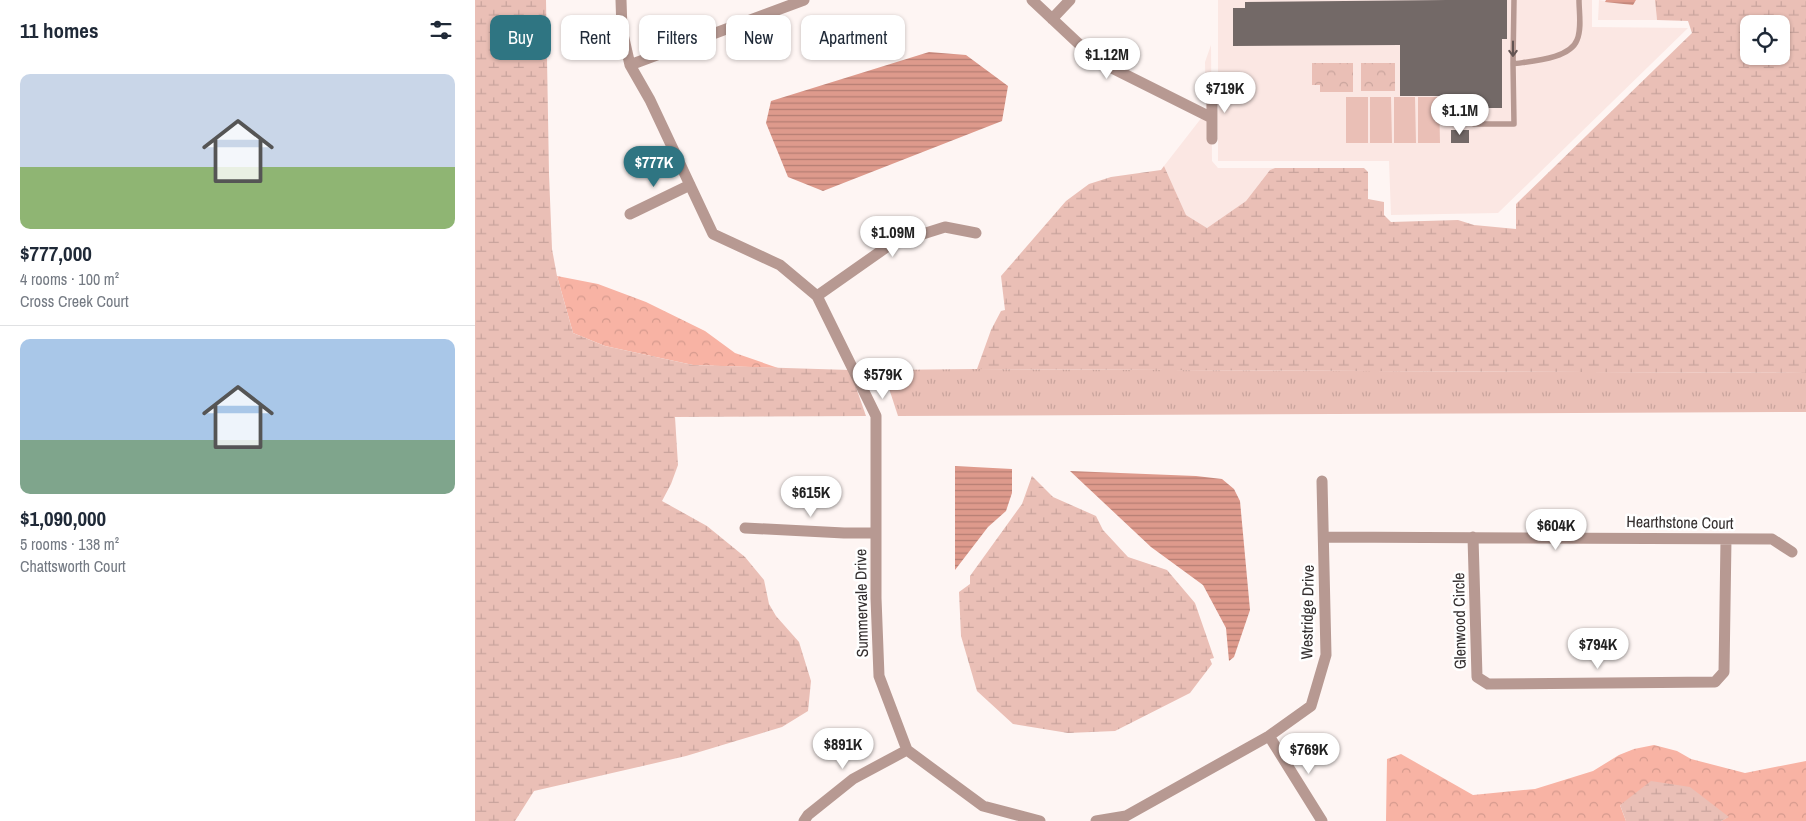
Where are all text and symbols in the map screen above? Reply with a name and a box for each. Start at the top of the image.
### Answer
chip: Buy [490,15,551,60]
chip: Rent [561,15,629,60]
chip: Filters [639,15,716,60]
chip: New [726,15,791,60]
chip: Apartment [801,15,905,60]
map controls [1740,15,1790,65]
button: locate [1740,15,1790,65]
text: 11 homes [20,16,99,45]
icon: filters [427,16,455,44]
pin: $1.12M [1066,38,1148,80]
one-way arrow [1509,40,1518,56]
text: $1.12M [1085,43,1129,65]
pin: $719K [1190,72,1260,114]
text: $719K [1206,77,1244,99]
pin: $1.1M [1425,94,1495,136]
text: $1.1M [1442,99,1478,121]
icon: home [193,106,283,196]
pin: $777K [619,146,689,188]
text: $777K [635,151,673,173]
pin: $1.09M [852,216,934,258]
text: $1.09M [871,221,915,243]
text: $777,000 [20,239,92,268]
text: 4 rooms · 100 m² [20,268,119,290]
text: Cross Creek Court [20,290,129,312]
pin: $579K [848,358,918,400]
text: $579K [864,363,902,385]
icon: home [193,372,283,462]
pin: $615K [776,476,846,518]
text: $615K [792,481,830,503]
text: $1,090,000 [20,504,106,533]
pin: $604K [1521,508,1591,551]
street label: Hearthstone Court [1626,510,1734,534]
text: $604K [1537,514,1575,536]
text: 5 rooms · 138 m² [20,533,119,555]
street label: Summervale Drive [849,549,873,657]
text: Chattsworth Court [20,555,126,577]
street label: Westridge Drive [1295,565,1319,659]
street label: Glenwood Circle [1447,572,1471,670]
pin: $794K [1563,628,1633,670]
text: $794K [1579,633,1617,655]
pin: $891K [808,728,878,770]
pin: $769K [1274,732,1344,775]
text: $891K [824,733,862,755]
text: $769K [1290,738,1328,760]

